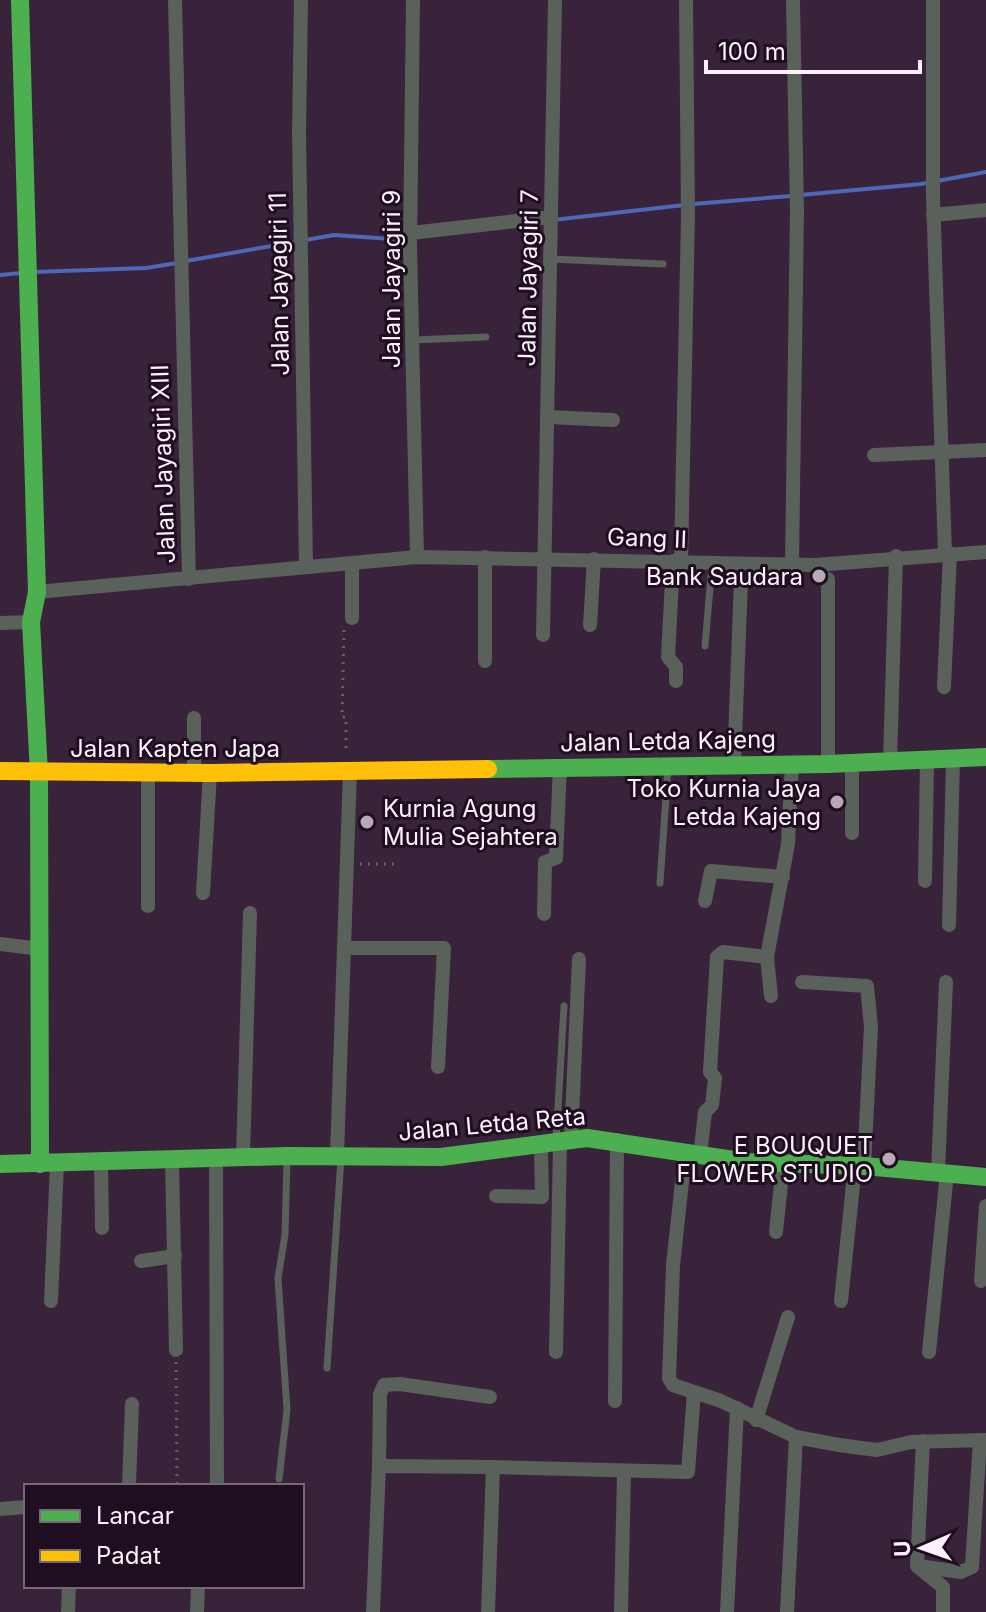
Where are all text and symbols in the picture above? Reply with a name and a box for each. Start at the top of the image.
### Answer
scale bar [706,24,920,74]
text: 100 m [718,37,786,66]
street label: Jalan Jayagiri 7 [512,189,544,367]
street label: Jalan Jayagiri 9 [377,190,406,368]
street label: Jalan Jayagiri 11 [263,192,295,376]
street label: Jalan Jayagiri XIII [145,364,181,564]
street label: Gang II [607,522,687,554]
place label: Bank Saudara [646,562,803,591]
marker: Bank Saudara [810,567,828,585]
street label: Jalan Letda Kajeng [560,725,776,757]
street label: Jalan Kapten Japa [70,734,280,763]
place label: Toko Kurnia Jaya Letda Kajeng [626,774,821,831]
marker: Toko Kurnia Jaya Letda Kajeng [828,793,846,811]
place label: Kurnia Agung Mulia Sejahtera [383,794,558,851]
marker: Kurnia Agung Mulia Sejahtera [358,813,376,831]
street label: Jalan Letda Reta [397,1101,587,1147]
place label: E BOUQUET FLOWER STUDIO [676,1131,873,1188]
marker: E BOUQUET FLOWER STUDIO [880,1150,898,1168]
legend [24,1484,304,1588]
text: Lancar [96,1501,174,1530]
north arrow [882,1508,962,1588]
text: U [889,1540,915,1557]
text: Padat [96,1541,161,1570]

